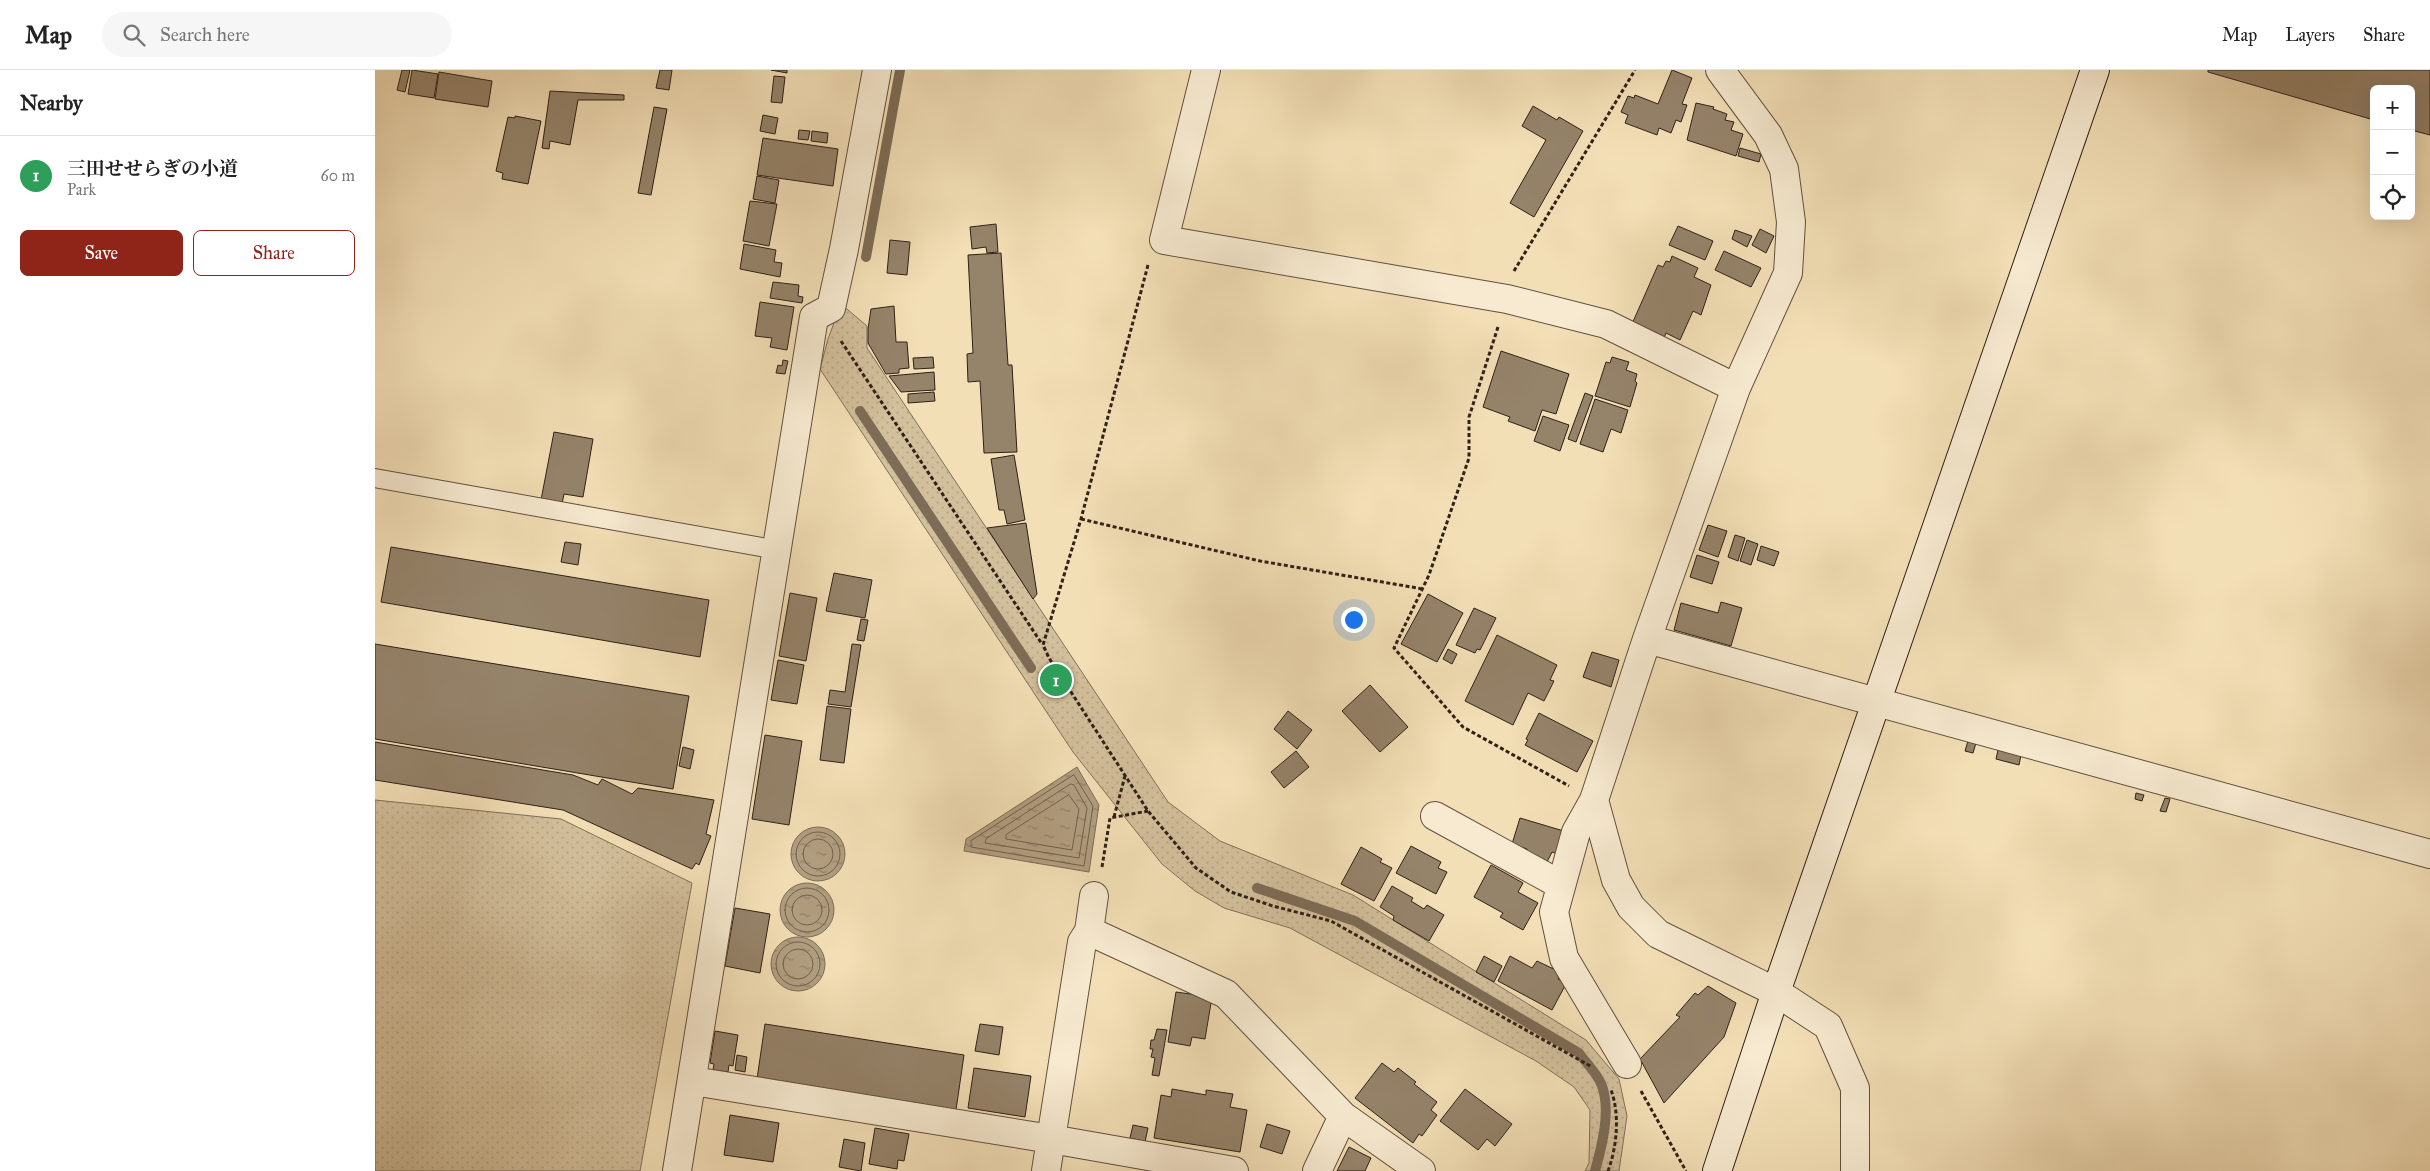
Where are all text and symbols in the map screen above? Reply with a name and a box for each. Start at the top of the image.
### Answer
search box [102,12,452,57]
text: Map [25,20,72,50]
icon: search [120,21,148,49]
text: Search here [160,23,250,46]
text: Map [2222,24,2257,46]
text: Layers [2285,24,2335,46]
text: Share [2363,24,2405,46]
map controls [2370,85,2415,220]
button: + [2370,85,2415,130]
text: Nearby [20,90,83,116]
button: − [2370,130,2415,175]
text: 三田せせらぎの小道 [67,157,238,180]
text: 1 [33,166,39,185]
text: 60 m [321,166,355,185]
button: locate [2370,175,2415,220]
text: Park [67,180,96,199]
button: Save [20,230,183,276]
button: Share [193,230,355,276]
your location [1341,607,1367,633]
pin: 1 [1040,661,1072,699]

